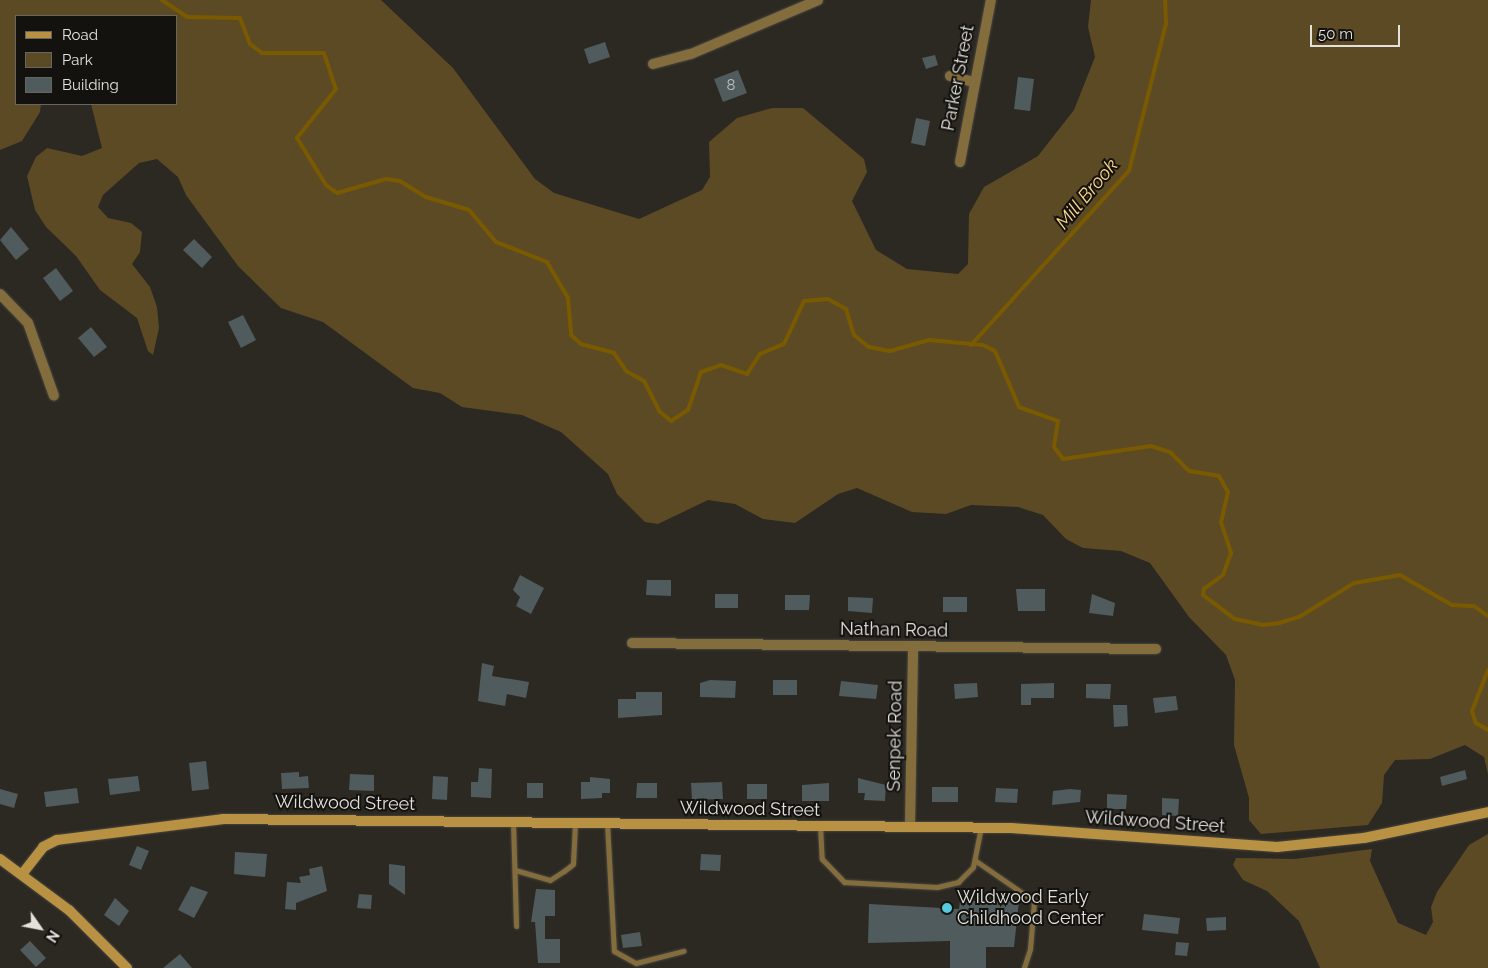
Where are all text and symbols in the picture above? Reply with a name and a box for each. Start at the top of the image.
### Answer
legend [15,15,178,105]
scale bar [1313,15,1403,47]
street label: Parker Street [937,23,979,133]
text: 50 m [1318,25,1353,43]
text: Road [62,26,98,44]
text: Park [62,51,93,69]
text: Building [62,76,119,94]
house number: 8 [727,77,735,95]
water label: Mill Brook [1051,154,1123,234]
street label: Nathan Road [840,618,948,642]
street label: Senpek Road [883,680,907,792]
street label: Wildwood Street [275,791,415,815]
street label: Wildwood Street [680,797,820,821]
street label: Wildwood Street [1084,806,1226,838]
place label: Wildwood Early Childhood Center [957,887,1104,930]
marker: Wildwood Early Childhood Center [941,902,953,914]
north arrow [15,903,65,953]
text: N [43,927,62,945]

